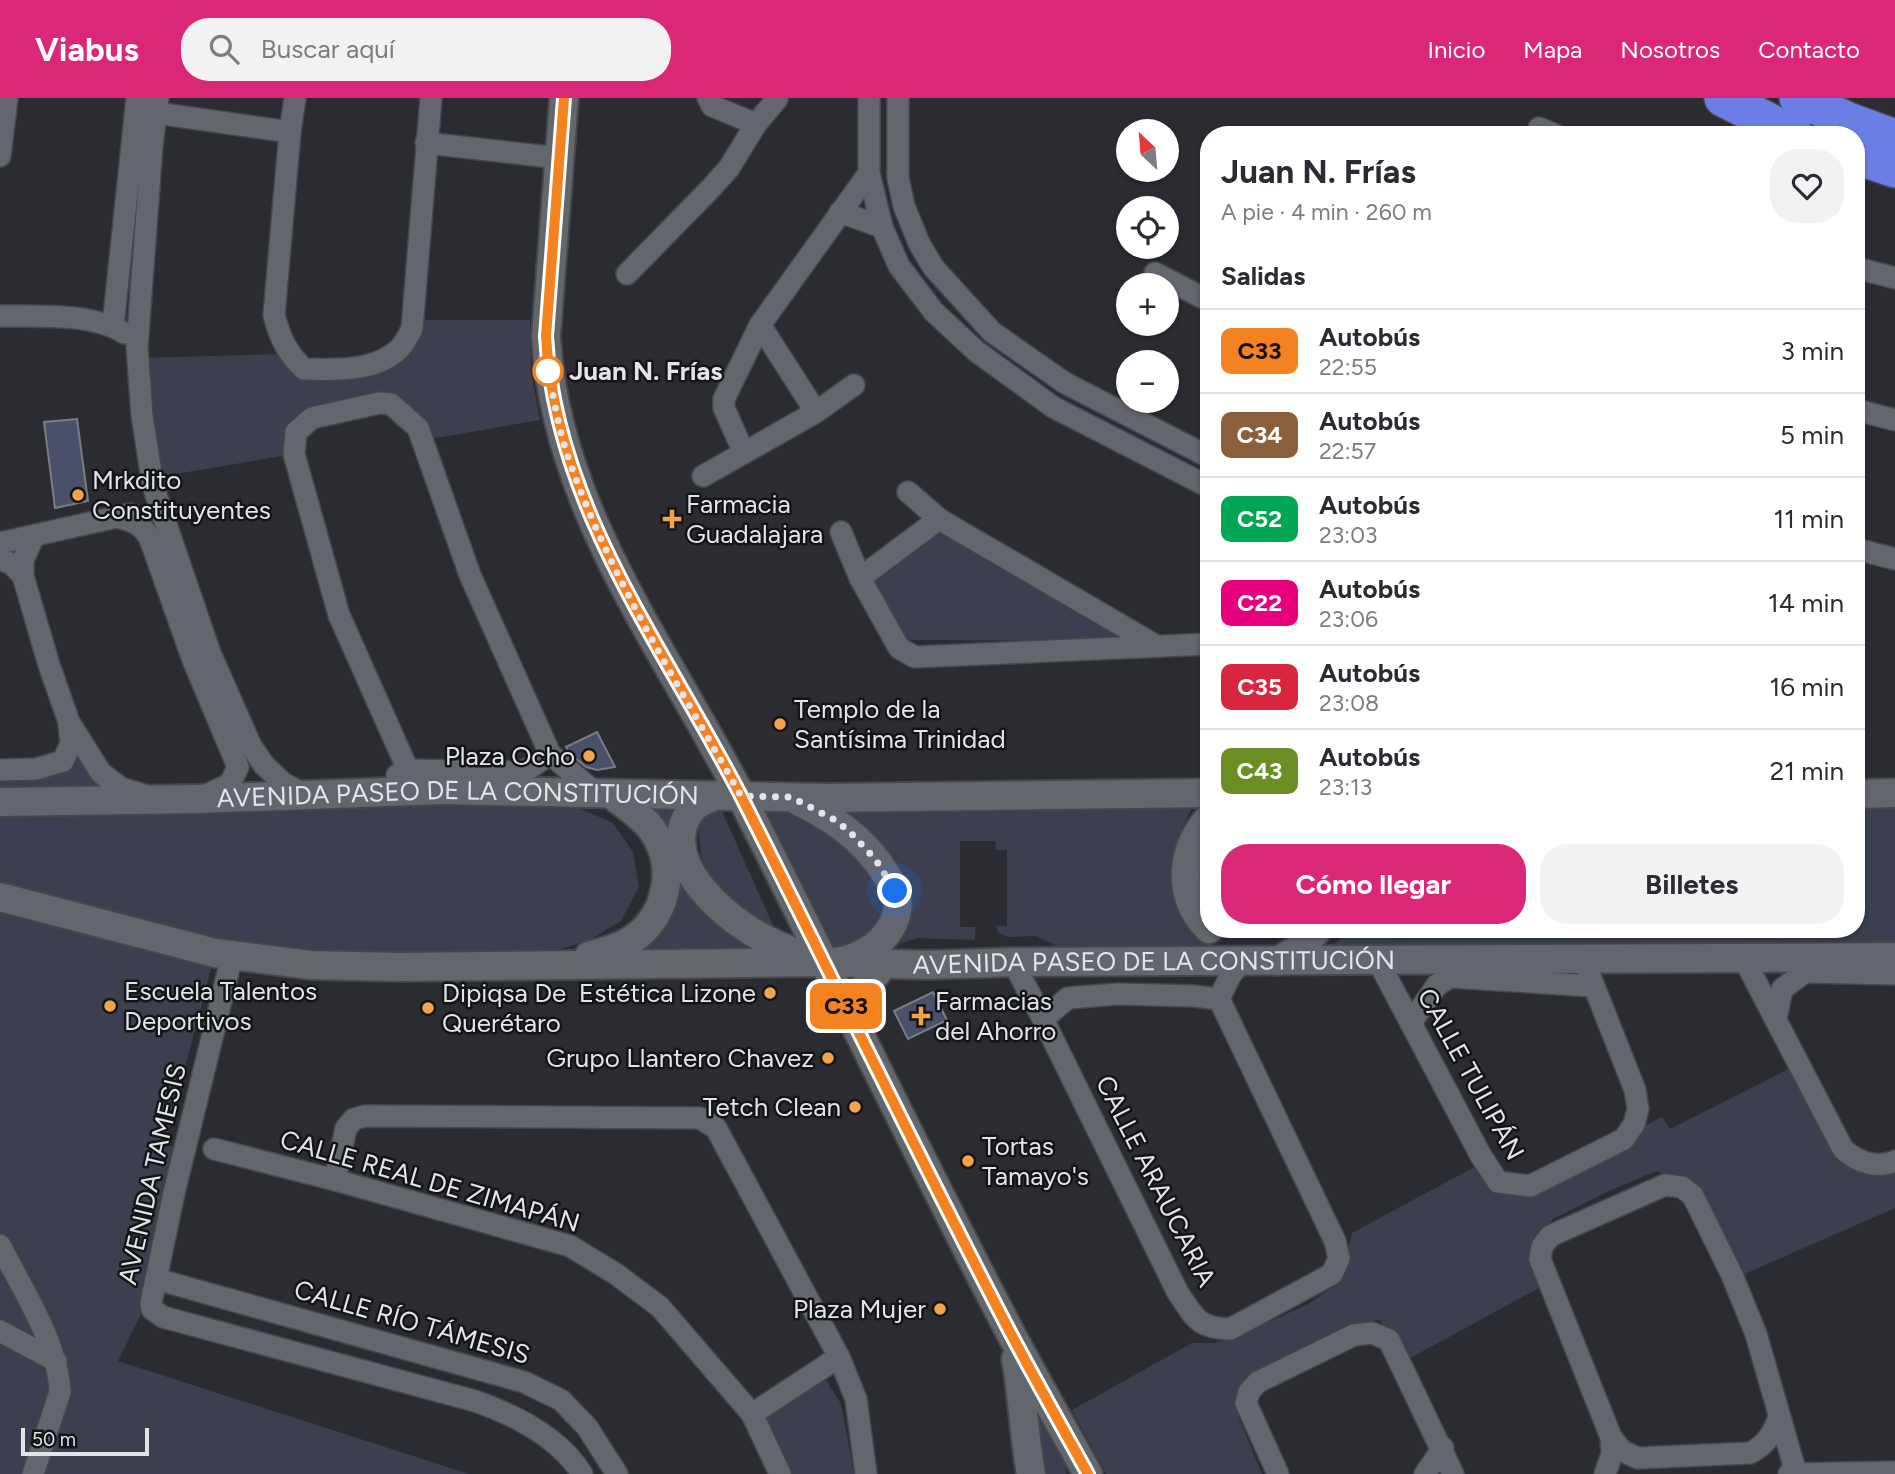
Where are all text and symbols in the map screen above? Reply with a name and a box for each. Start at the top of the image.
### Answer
search box [181,18,671,81]
text: Viabus [35,30,139,69]
icon: search [205,30,243,68]
text: Buscar aquí [261,33,395,65]
text: Inicio [1427,35,1485,64]
text: Mapa [1523,35,1582,64]
text: Nosotros [1620,35,1720,64]
text: Contacto [1758,35,1860,64]
north arrow [1116,119,1180,182]
map controls [1116,119,1179,413]
button: heart [1770,149,1844,223]
text: Juan N. Frías [1221,152,1416,191]
button: locate [1116,196,1179,259]
text: A pie · 4 min · 260 m [1221,198,1432,226]
text: Salidas [1221,260,1305,292]
button: + [1116,273,1179,336]
text: Autobús [1319,321,1420,353]
text: 3 min [1781,335,1844,367]
text: C33 [1237,336,1282,365]
button: − [1116,350,1179,413]
text: 22:55 [1319,353,1377,381]
place label: Juan N. Frías [569,355,722,387]
marker: Juan N. Frías [533,356,563,386]
text: Autobús [1319,405,1420,437]
text: 5 min [1780,419,1844,451]
text: C34 [1237,420,1282,449]
text: 22:57 [1319,437,1376,465]
place label: Mrkdito Constituyentes [92,464,271,526]
marker: Mrkdito Constituyentes [70,487,86,503]
place label: Farmacia Guadalajara [686,488,823,550]
text: Autobús [1319,489,1420,521]
text: 11 min [1773,503,1844,535]
text: C52 [1237,504,1282,533]
marker: Farmacia Guadalajara [664,511,680,527]
text: 23:03 [1319,521,1377,549]
text: Autobús [1319,573,1420,605]
text: 14 min [1768,587,1844,619]
text: C22 [1237,588,1282,617]
text: 23:06 [1319,605,1378,633]
text: Autobús [1319,657,1420,689]
text: 16 min [1769,671,1844,703]
text: C35 [1237,672,1282,701]
text: 23:08 [1319,689,1379,717]
place label: Templo de la Santísima Trinidad [794,693,1006,755]
marker: Templo de la Santísima Trinidad [772,716,788,732]
place label: Plaza Ocho [445,740,575,772]
text: Autobús [1319,741,1420,773]
marker: Plaza Ocho [581,748,597,764]
text: 21 min [1770,755,1844,787]
text: C43 [1237,756,1282,785]
text: 23:13 [1319,773,1372,801]
street label: AVENIDA PASEO DE LA CONSTITUCIÓN [216,774,699,814]
button: Cómo llegar [1221,844,1526,924]
button: Billetes [1540,844,1844,924]
your location [877,873,912,908]
street label: AVENIDA PASEO DE LA CONSTITUCIÓN [912,944,1395,981]
place label: Escuela Talentos Deportivos [124,975,317,1037]
place label: Dipiqsa De Querétaro [442,977,566,1039]
place label: Estética Lizone [579,977,756,1009]
line badge: C33 [806,983,886,1029]
street label: CALLE TULIPÁN [1411,983,1531,1165]
marker: Estética Lizone [762,985,778,1001]
place label: Farmacias del Ahorro [935,985,1056,1047]
text: C33 [824,991,868,1020]
marker: Escuela Talentos Deportivos [102,998,118,1014]
marker: Dipiqsa De Querétaro [420,1000,436,1016]
marker: Farmacias del Ahorro [913,1008,929,1024]
place label: Grupo Llantero Chavez [546,1042,814,1074]
marker: Grupo Llantero Chavez [820,1050,836,1066]
street label: AVENIDA TAMESIS [111,1061,193,1287]
street label: CALLE ARAUCARIA [1089,1070,1223,1292]
place label: Tetch Clean [703,1091,841,1123]
marker: Tetch Clean [847,1099,863,1115]
street label: CALLE REAL DE ZIMAPÁN [276,1123,584,1239]
place label: Tortas Tamayo's [982,1130,1089,1192]
marker: Tortas Tamayo's [960,1153,976,1169]
street label: CALLE RÍO TÁMESIS [291,1273,533,1371]
place label: Plaza Mujer [793,1293,926,1325]
marker: Plaza Mujer [932,1301,948,1317]
scale bar [21,1425,149,1457]
text: 50 m [32,1428,76,1451]

